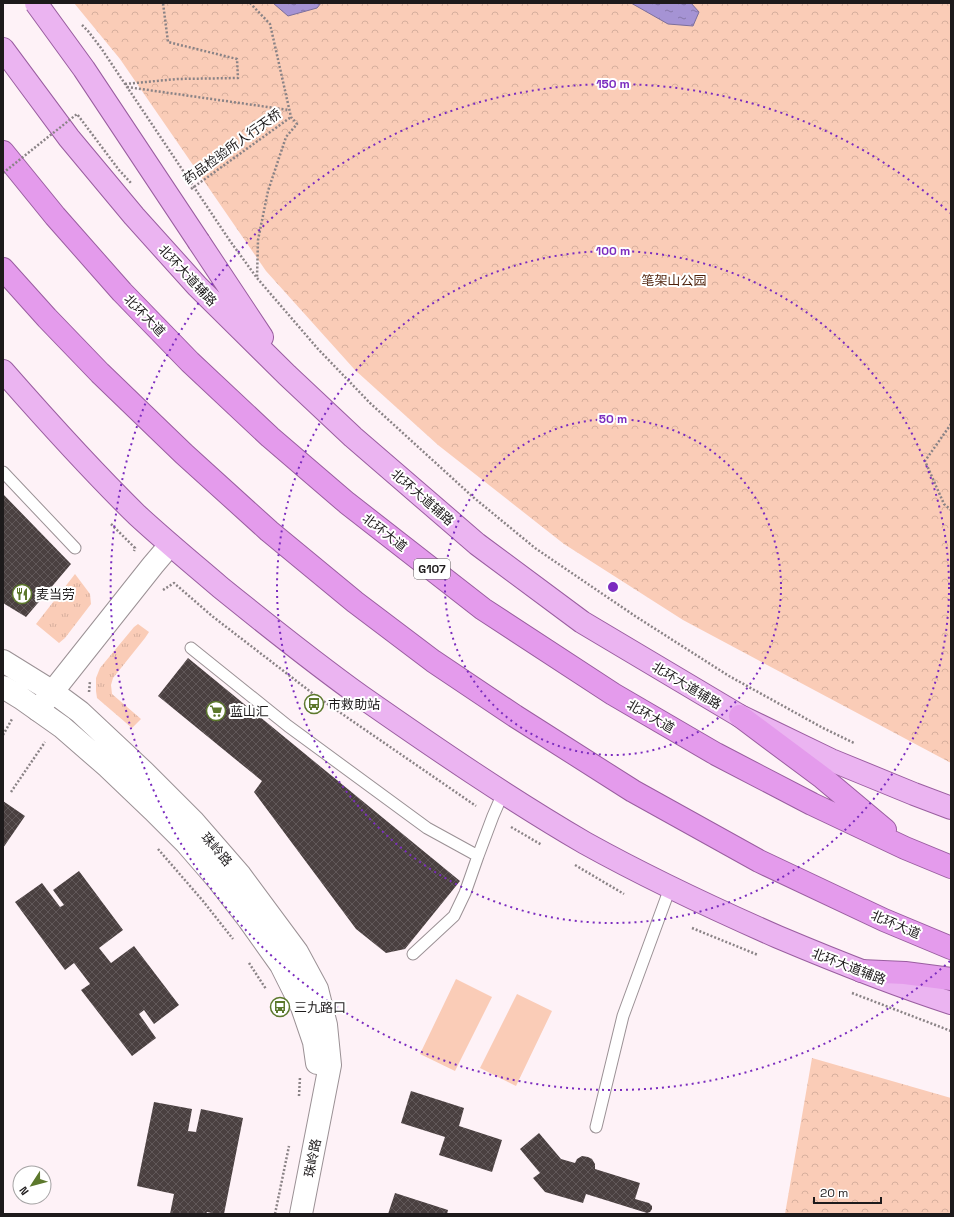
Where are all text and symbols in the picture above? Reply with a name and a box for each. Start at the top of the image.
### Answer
text: 150 m [596,76,630,92]
street label: 药品检验所人行天桥 [180,105,285,188]
street label: 北环大道辅路 [155,241,220,310]
text: 100 m [596,243,630,259]
park label: 笔架山公园 [641,272,707,289]
street label: 北环大道 [120,291,169,340]
text: 50 m [599,411,627,427]
street label: 北环大道辅路 [388,465,458,529]
street label: 北环大道 [359,510,410,555]
road number: G107 [414,559,450,579]
centre of rings [606,580,620,594]
restaurant icon: 麦当劳 [11,583,33,605]
place label: 麦当劳 [36,586,75,603]
street label: 北环大道辅路 [649,658,725,713]
bus stop icon: 市救助站 [303,693,325,715]
place label: 市救助站 [328,696,380,713]
street label: 北环大道 [624,696,678,737]
supermarket icon: 蓝山汇 [205,700,227,722]
place label: 蓝山汇 [230,703,269,720]
street label: 珠岭路 [197,829,236,870]
street label: 北环大道 [869,906,923,942]
street label: 北环大道辅路 [809,945,888,988]
bus stop icon: 三九路口 [269,996,291,1018]
place label: 三九路口 [294,999,346,1016]
street label: 珠岭路 [300,1137,325,1179]
north arrow [12,1165,52,1205]
scale bar [814,1179,881,1205]
text: N [16,1184,32,1198]
text: 20 m [820,1185,848,1201]

